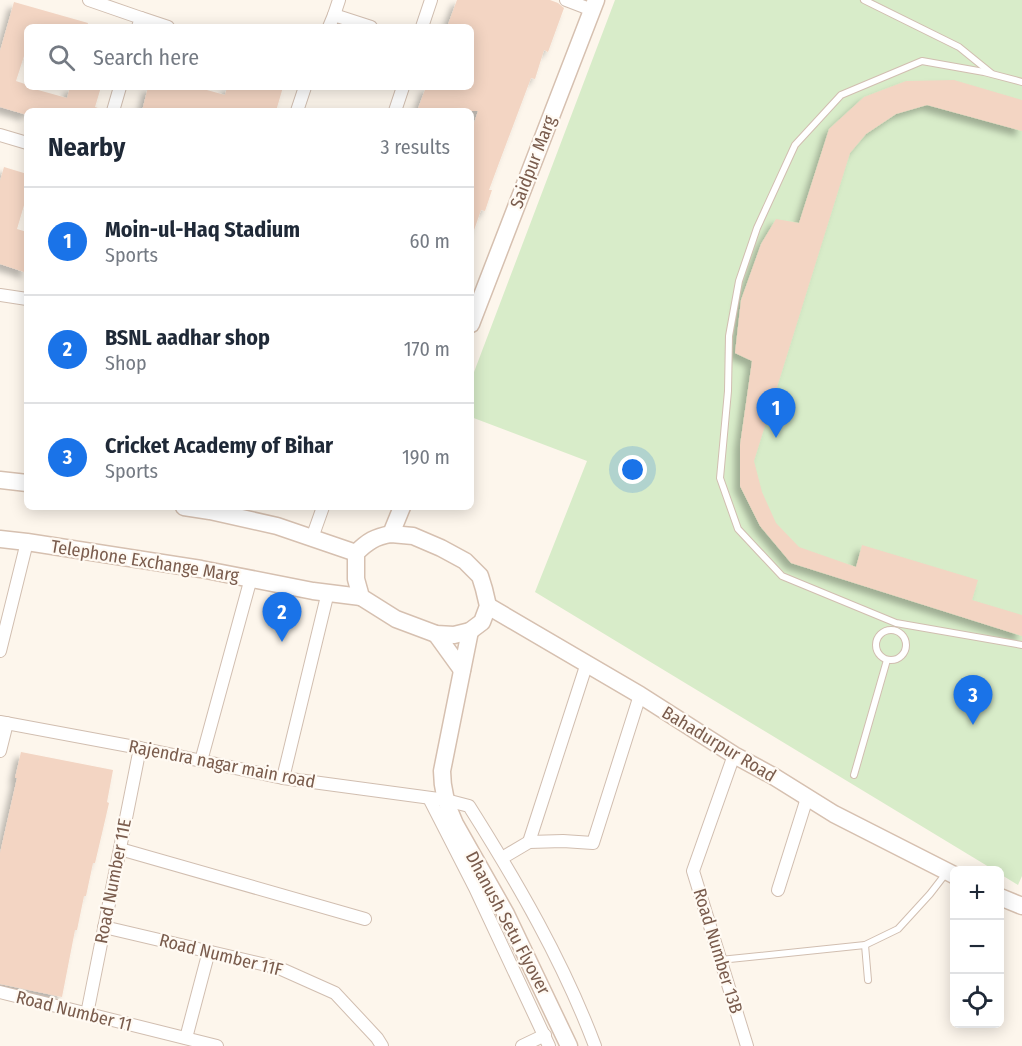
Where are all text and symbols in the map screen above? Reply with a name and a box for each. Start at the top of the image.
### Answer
search box [24,24,474,90]
icon: search [45,41,78,74]
text: Search here [93,44,199,71]
street label: Saidpur Marg [505,112,561,211]
text: Nearby [48,132,125,163]
text: 3 results [381,135,450,159]
text: Moin-ul-Haq Stadium [105,216,300,243]
text: 1 [63,229,72,253]
text: 60 m [410,229,450,253]
text: Sports [105,243,158,267]
text: BSNL aadhar shop [105,324,270,351]
text: 2 [63,337,72,361]
text: 170 m [404,337,450,361]
text: Shop [105,351,147,375]
pin: 1 [756,388,796,438]
text: Cricket Academy of Bihar [105,432,333,459]
text: 3 [63,445,72,469]
text: 190 m [402,445,450,469]
your location [618,455,647,484]
text: Sports [105,459,158,483]
street label: Telephone Exchange Marg [49,535,241,587]
pin: 2 [262,592,302,642]
pin: 3 [954,676,992,725]
street label: Bahadurpur Road [658,701,780,787]
street label: Rajendra nagar main road [127,735,317,793]
street label: Road Number 11E [90,817,136,945]
street label: Dhanush Setu Flyover [461,848,555,999]
map controls [950,866,1004,1028]
button: + [950,866,1004,920]
street label: Road Number 13B [689,886,748,1016]
button: − [950,920,1004,974]
street label: Road Number 11F [157,929,285,981]
button: locate [950,974,1004,1028]
street label: Road Number 11 [14,986,134,1036]

